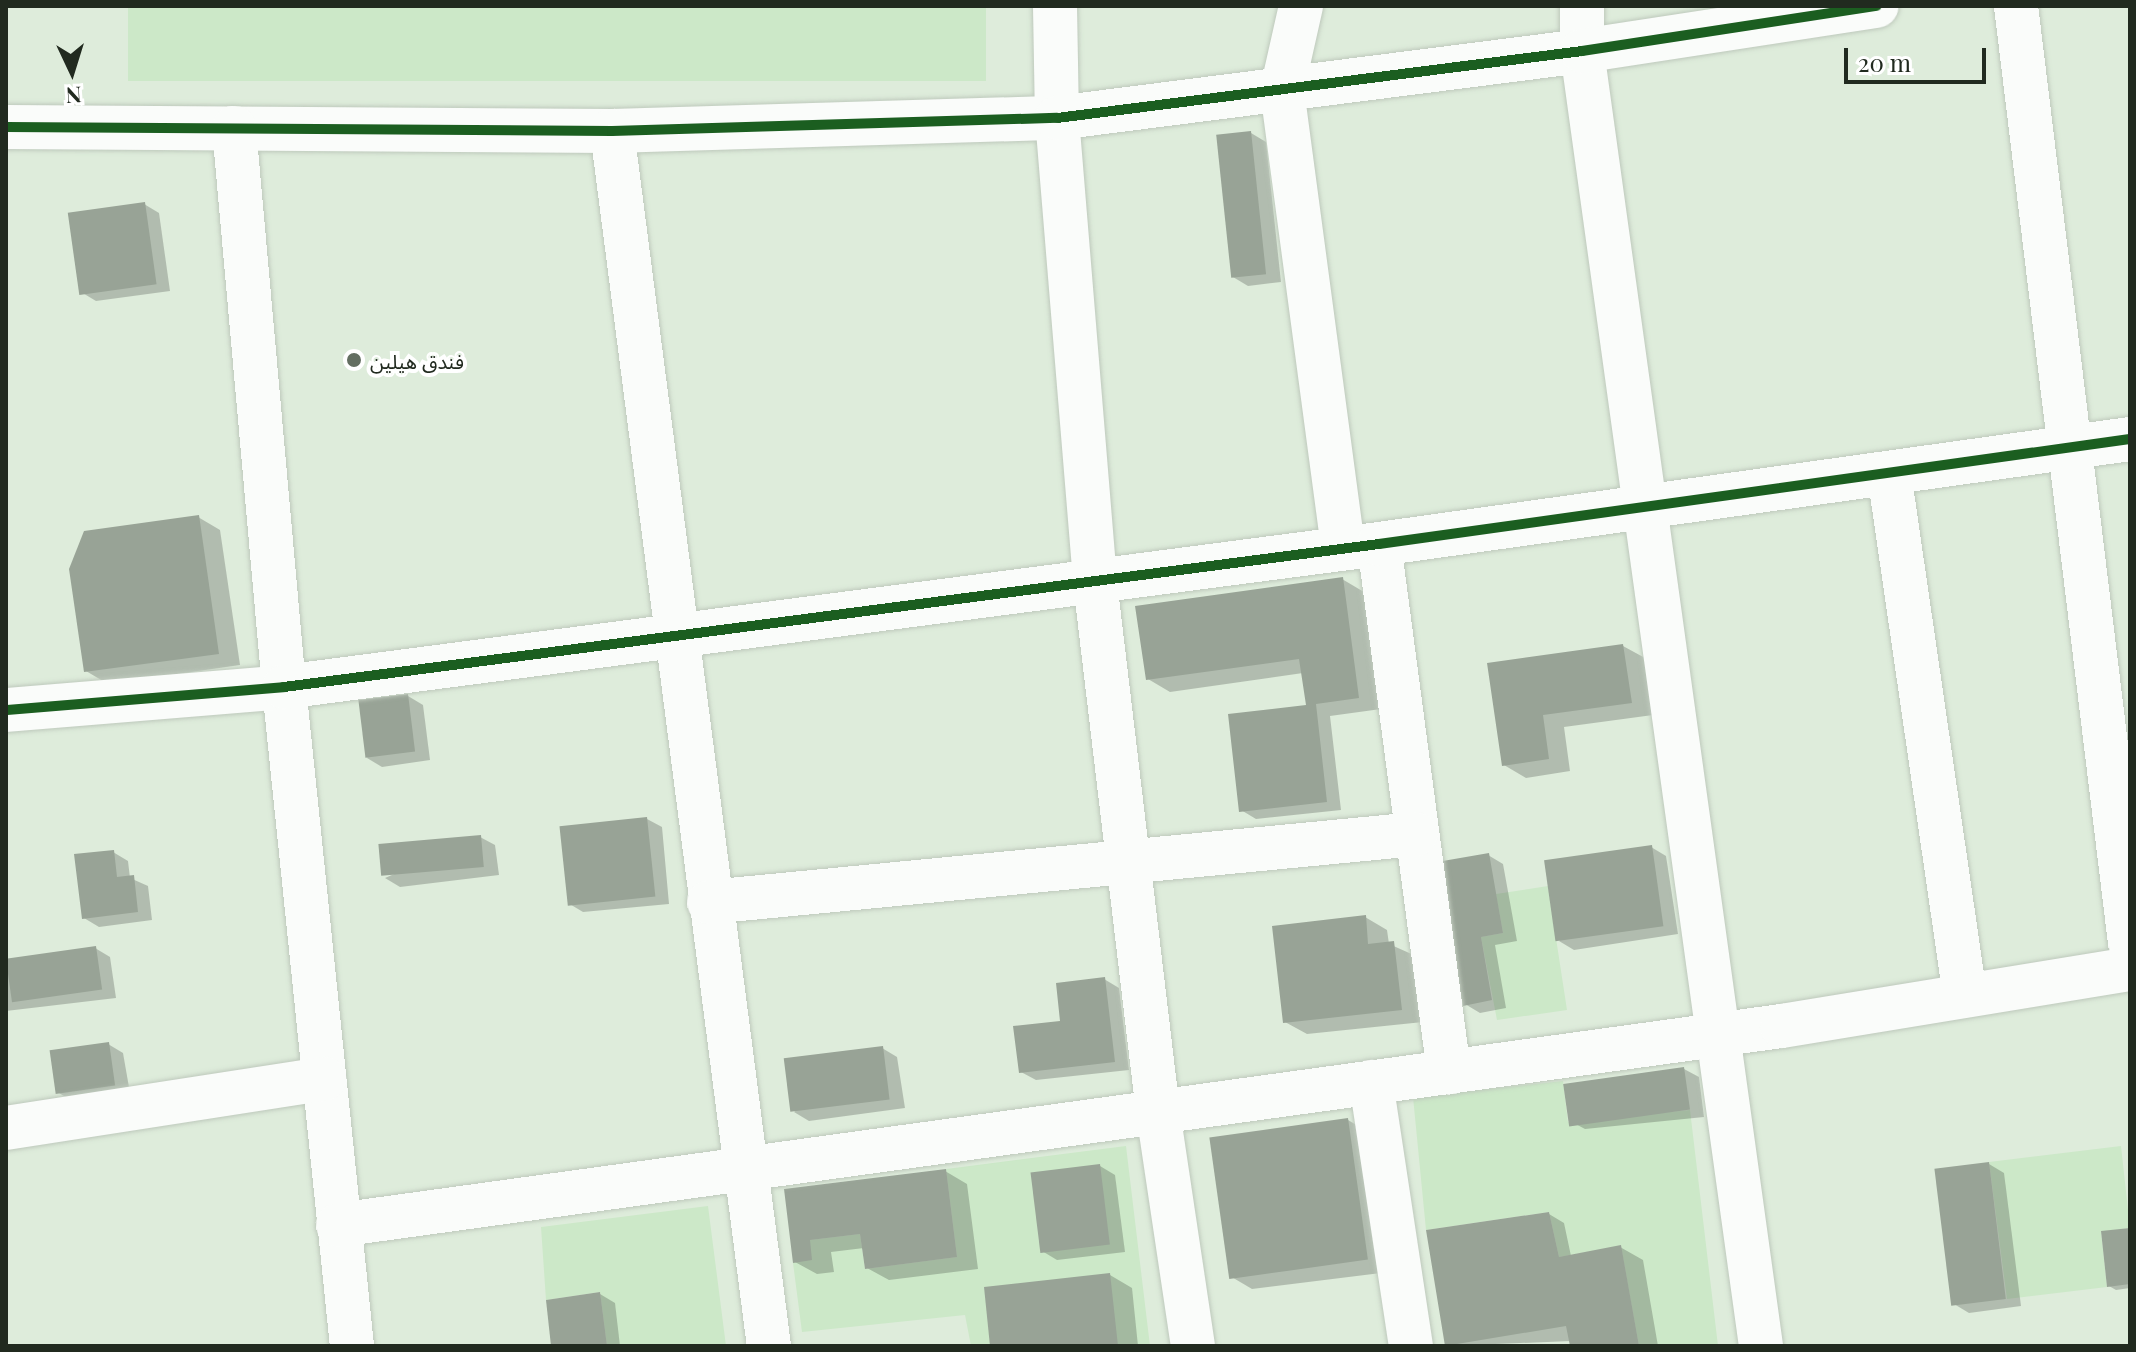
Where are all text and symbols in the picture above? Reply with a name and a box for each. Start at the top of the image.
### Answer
north arrow [32,32,112,112]
scale bar [1848,32,1990,82]
text: 20 m [1858,46,1911,78]
text: N [65,80,83,111]
place label: فندق هيلين [370,348,464,372]
marker: فندق هيلين [345,351,363,369]

